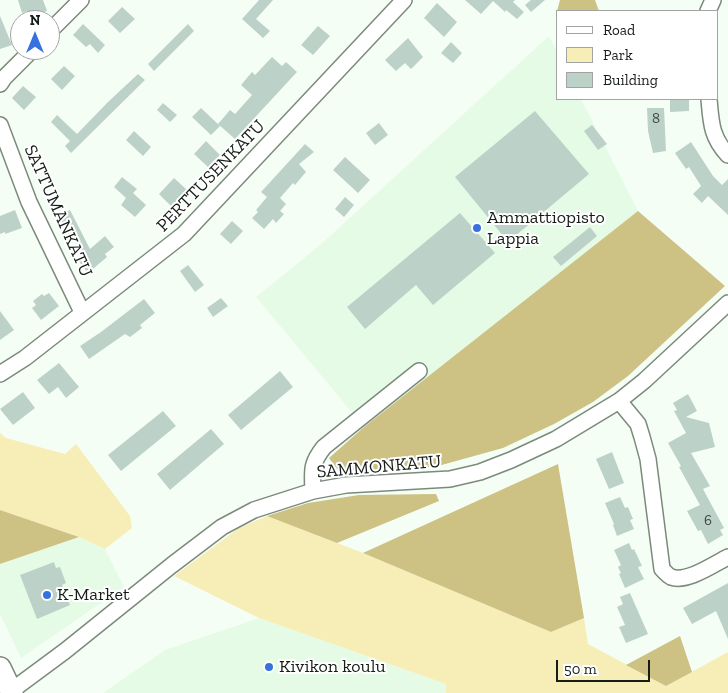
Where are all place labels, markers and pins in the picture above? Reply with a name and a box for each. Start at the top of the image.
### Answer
place label: Ammattiopisto Lappia [487,207,605,250]
marker: Ammattiopisto Lappia [471,222,483,234]
place label: K-Market [57,584,130,606]
marker: K-Market [41,589,53,601]
place label: Kivikon koulu [279,656,386,678]
marker: Kivikon koulu [263,661,275,673]

